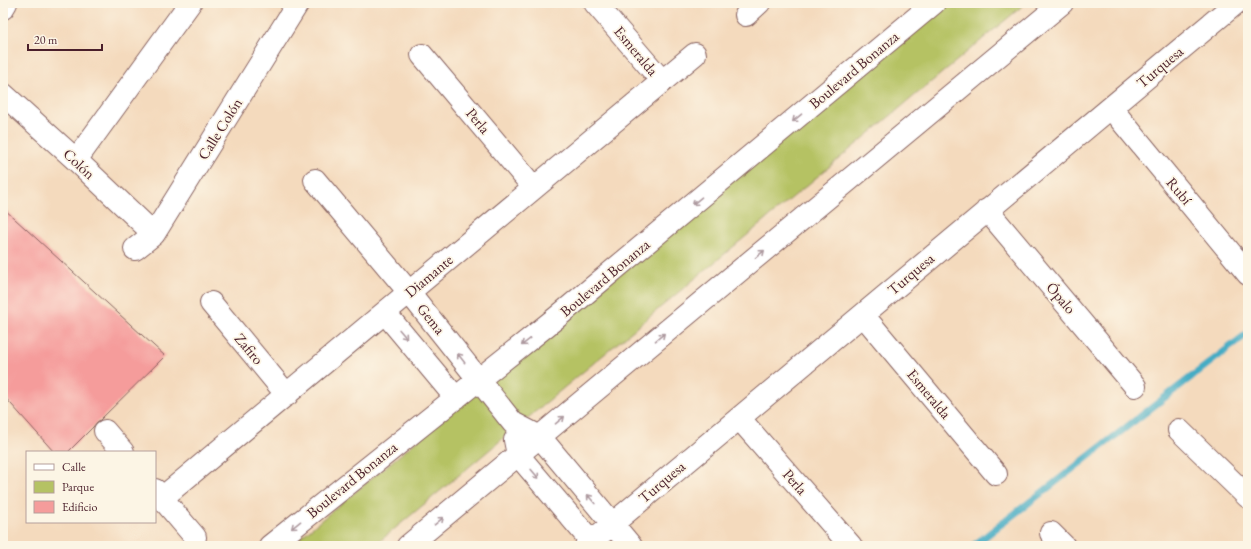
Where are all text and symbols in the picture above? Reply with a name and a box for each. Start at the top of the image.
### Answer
street label: Esmeralda [610,22,663,79]
scale bar [28,26,102,52]
street label: Boulevard Bonanza [805,27,902,113]
text: 20 m [34,32,58,48]
street label: Turquesa [1132,42,1187,92]
street label: Calle Colón [193,94,246,163]
street label: Perla [462,104,495,138]
one-way arrow [792,113,802,122]
street label: Colón [59,144,99,183]
street label: Rubí [1162,173,1197,209]
one-way arrow [692,196,702,205]
street label: Boulevard Bonanza [556,235,653,321]
street label: Turquesa [883,249,938,299]
street label: Diamante [401,250,457,301]
one-way arrow [755,250,765,259]
street label: Ópalo [1043,278,1080,318]
street label: Gema [413,299,450,338]
street label: Zafiro [231,329,268,368]
one-way arrow [398,329,407,340]
one-way arrow [655,333,666,342]
one-way arrow [520,338,531,347]
one-way arrow [457,352,465,363]
street label: Esmeralda [903,365,956,422]
one-way arrow [555,416,566,425]
street label: Boulevard Bonanza [302,437,401,522]
legend [26,451,156,523]
street label: Turquesa [634,457,689,507]
text: Calle [62,459,86,475]
street label: Perla [779,465,812,498]
one-way arrow [530,469,539,480]
text: Parque [62,479,94,495]
one-way arrow [586,493,595,504]
text: Edificio [62,499,98,515]
one-way arrow [433,517,444,526]
one-way arrow [291,521,302,529]

